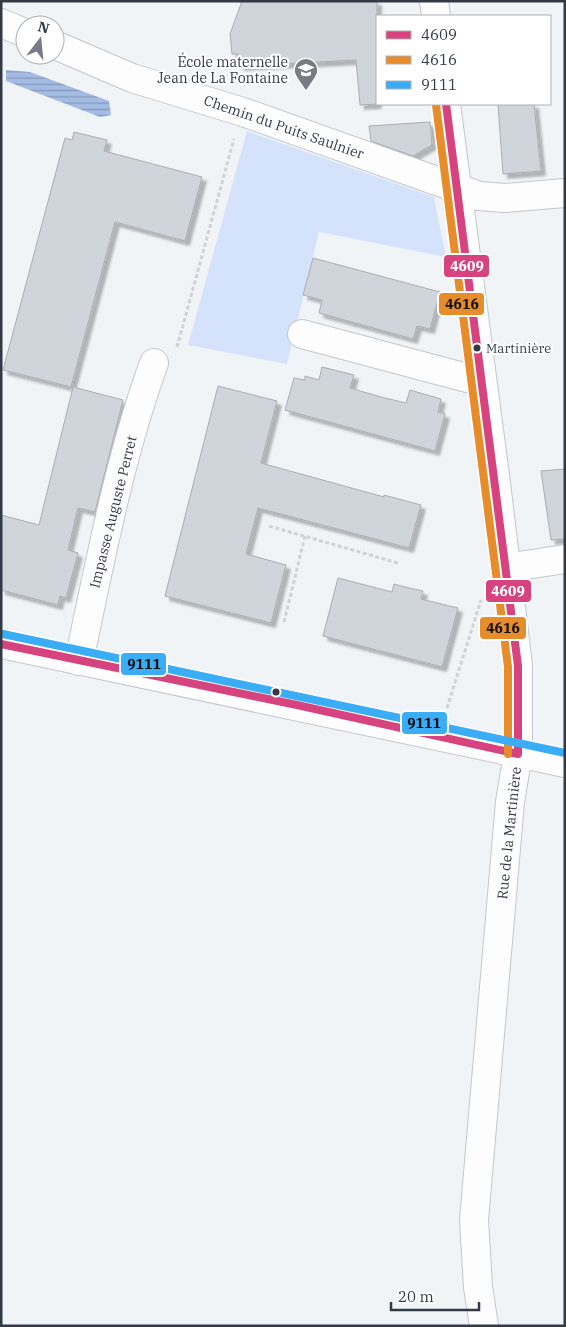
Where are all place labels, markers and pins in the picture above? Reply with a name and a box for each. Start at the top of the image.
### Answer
place label: École maternelle Jean de La Fontaine [157,52,288,87]
school or university icon: École maternelle Jean de La Fontaine [293,57,319,91]
place label: Martinière [486,340,551,357]
marker: Martinière [472,343,482,353]
unlabelled marker [271,687,281,697]

